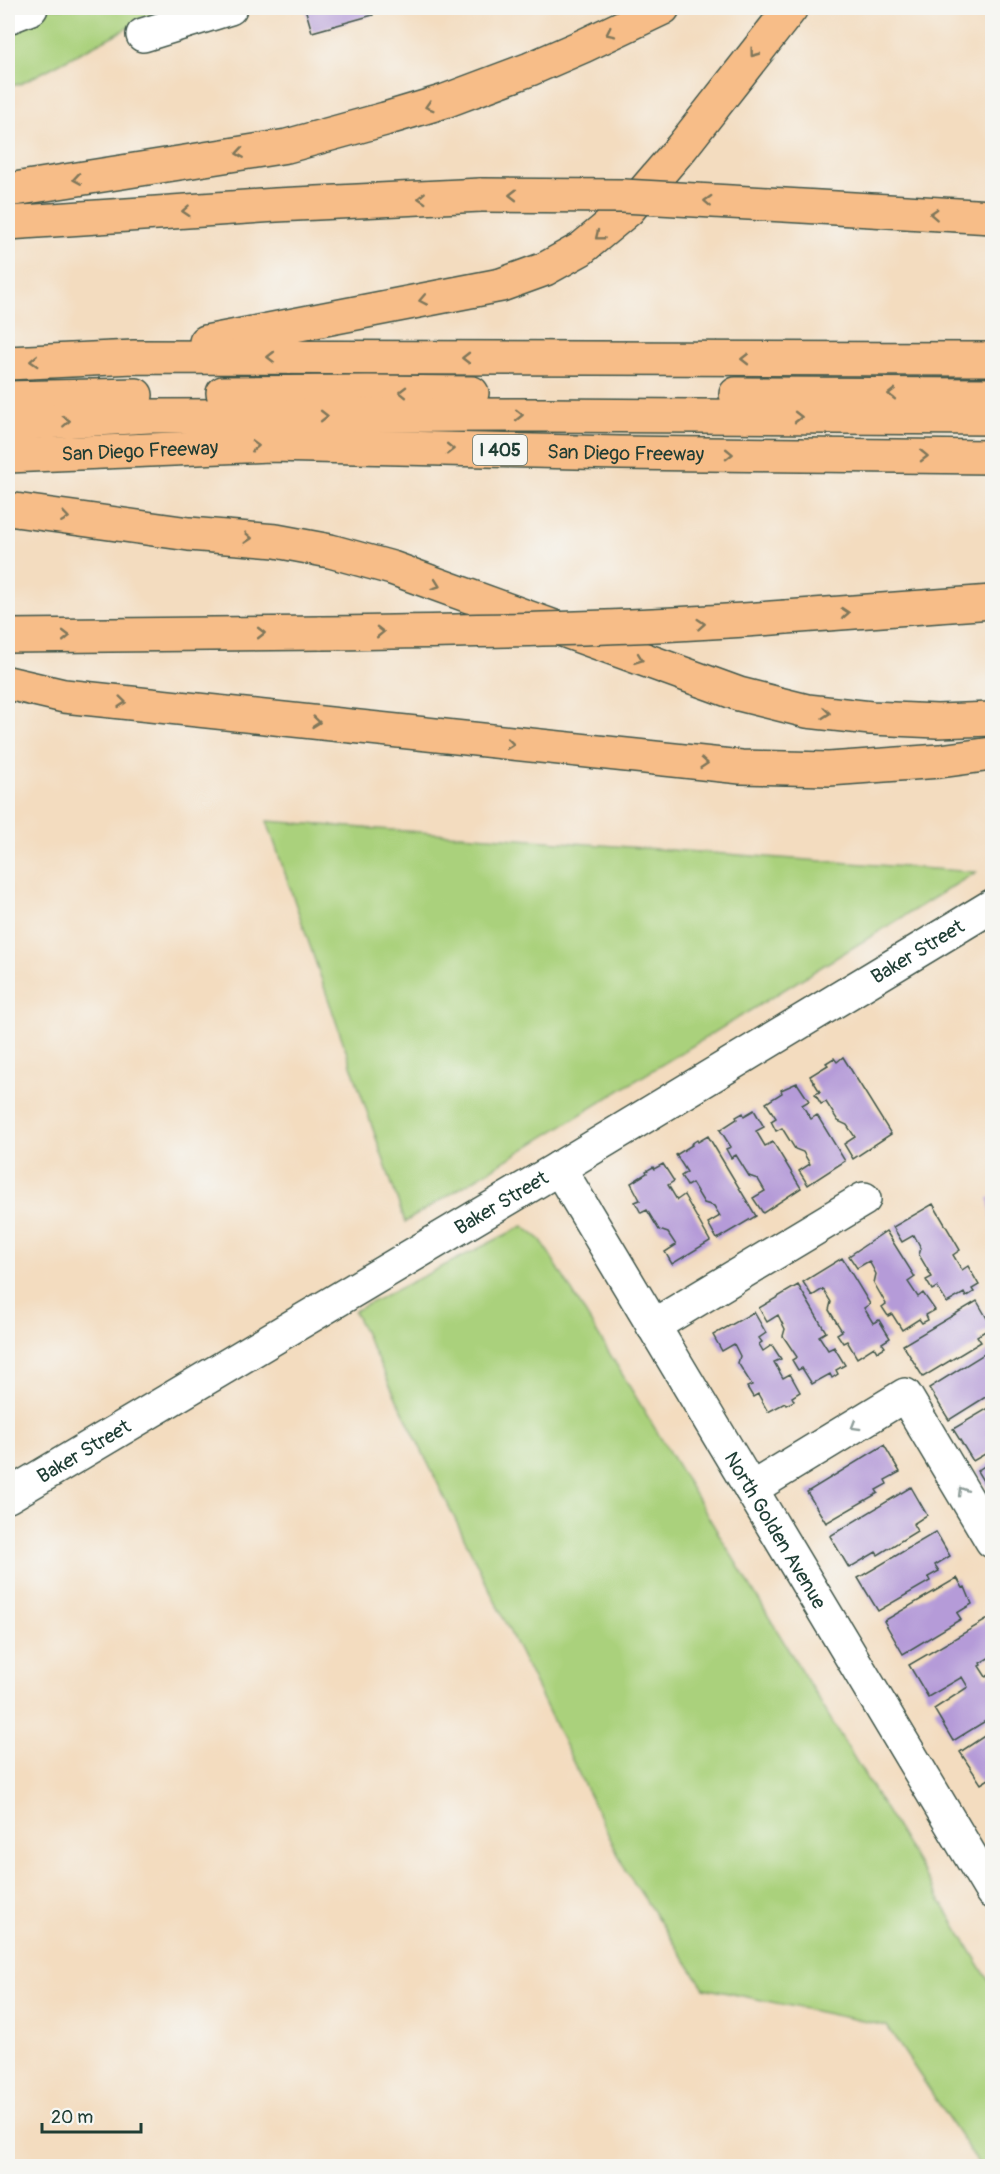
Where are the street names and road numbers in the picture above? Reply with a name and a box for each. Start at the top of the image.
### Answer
street label: San Diego Freeway [61,435,219,466]
road number: I 405 [473,435,527,465]
street label: San Diego Freeway [547,439,705,466]
street label: Baker Street [866,913,969,989]
street label: Baker Street [450,1164,553,1240]
street label: Baker Street [32,1413,136,1488]
street label: North Golden Avenue [719,1447,832,1613]

